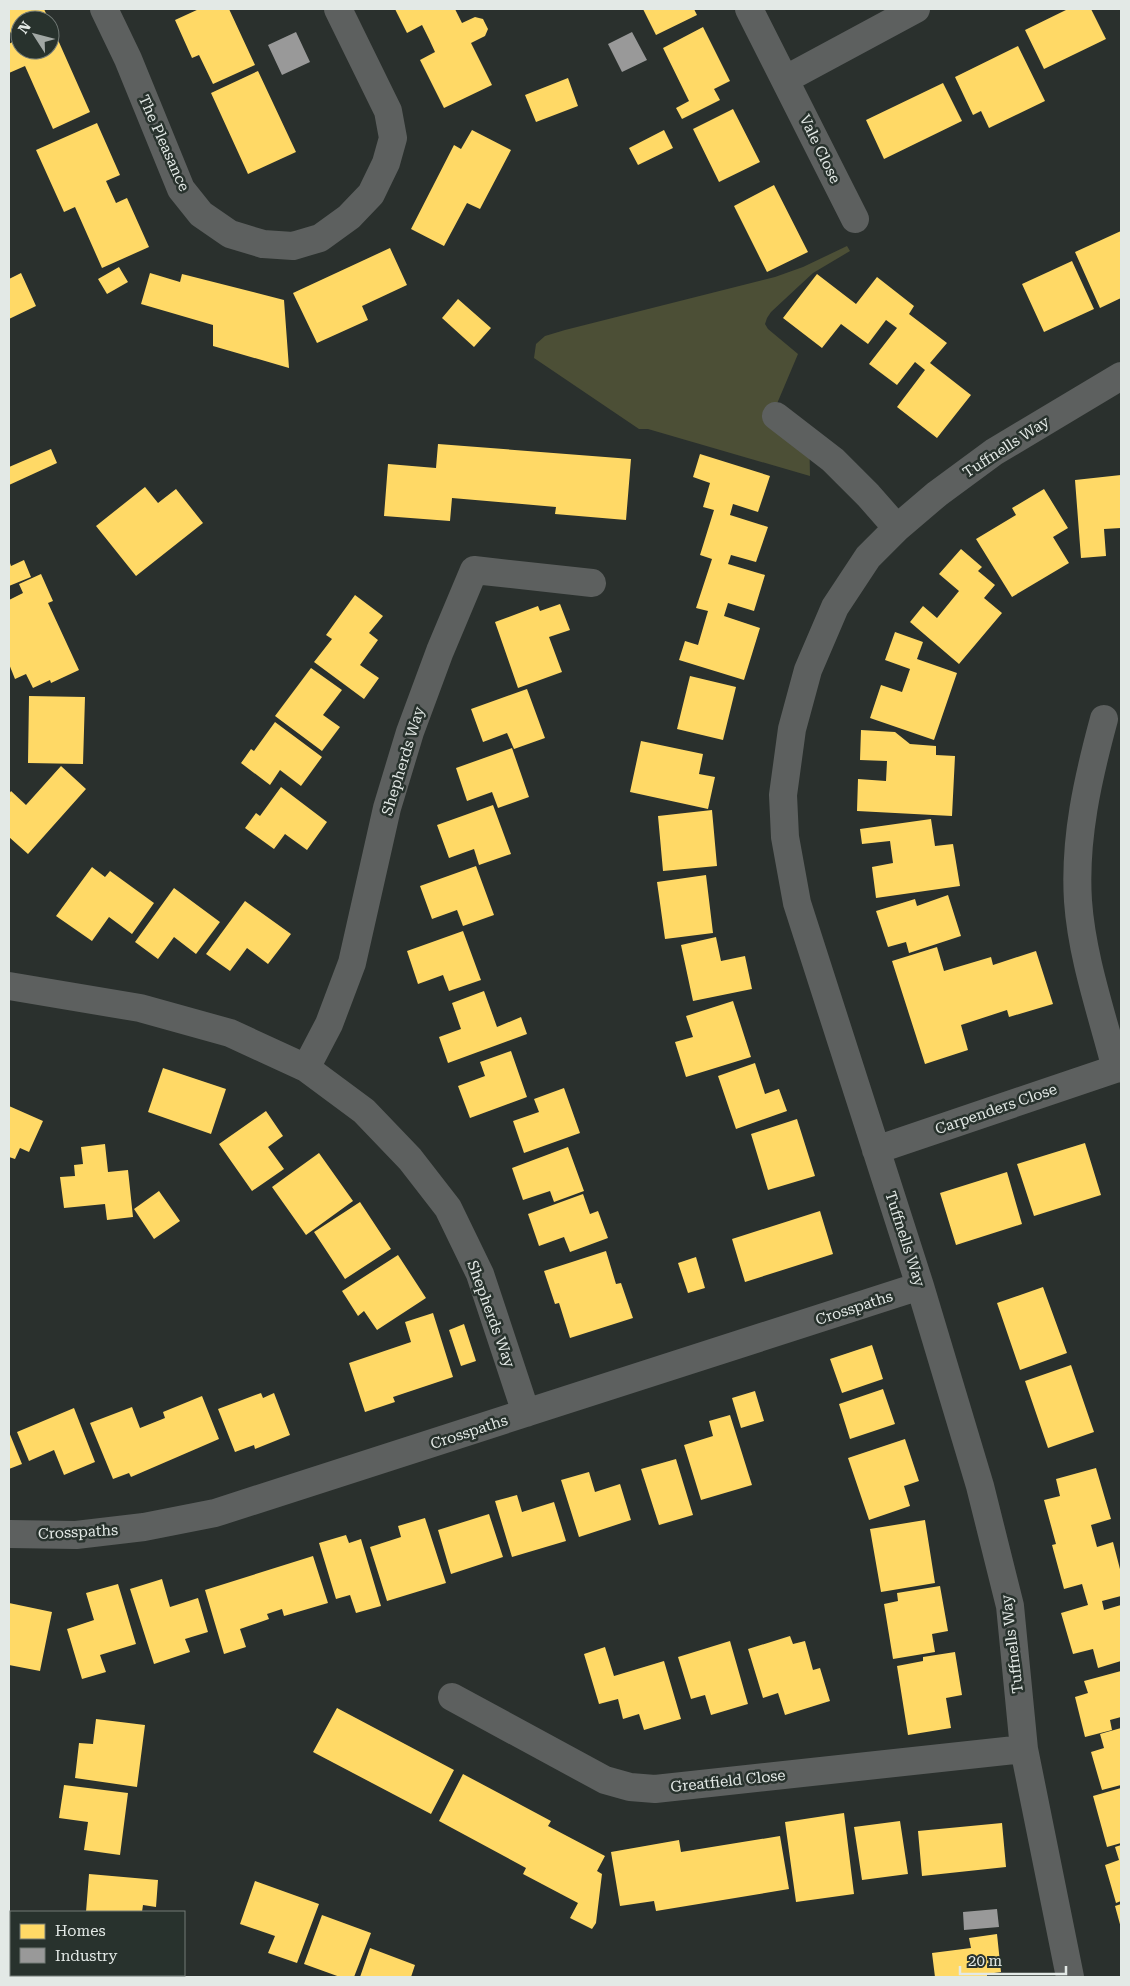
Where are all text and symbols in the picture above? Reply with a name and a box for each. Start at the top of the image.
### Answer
north arrow [10,10,60,60]
text: N [15,18,34,36]
street label: The Pleasance [135,92,193,194]
street label: Vale Close [796,112,844,186]
street label: Tuffnells Way [959,412,1053,482]
street label: Shepherds Way [378,704,428,818]
street label: Carpenders Close [933,1080,1059,1138]
street label: Tuffnells Way [881,1189,929,1289]
street label: Shepherds Way [463,1258,519,1370]
street label: Crosspaths [813,1287,895,1329]
street label: Crosspaths [428,1411,510,1453]
street label: Crosspaths [37,1521,119,1543]
street label: Tuffnells Way [997,1594,1027,1694]
street label: Greatfield Close [670,1766,786,1796]
legend [10,1911,185,1976]
text: Homes [55,1922,106,1940]
scale bar [960,1944,1066,1976]
text: Industry [55,1947,117,1965]
text: 20 m [968,1952,1003,1970]

